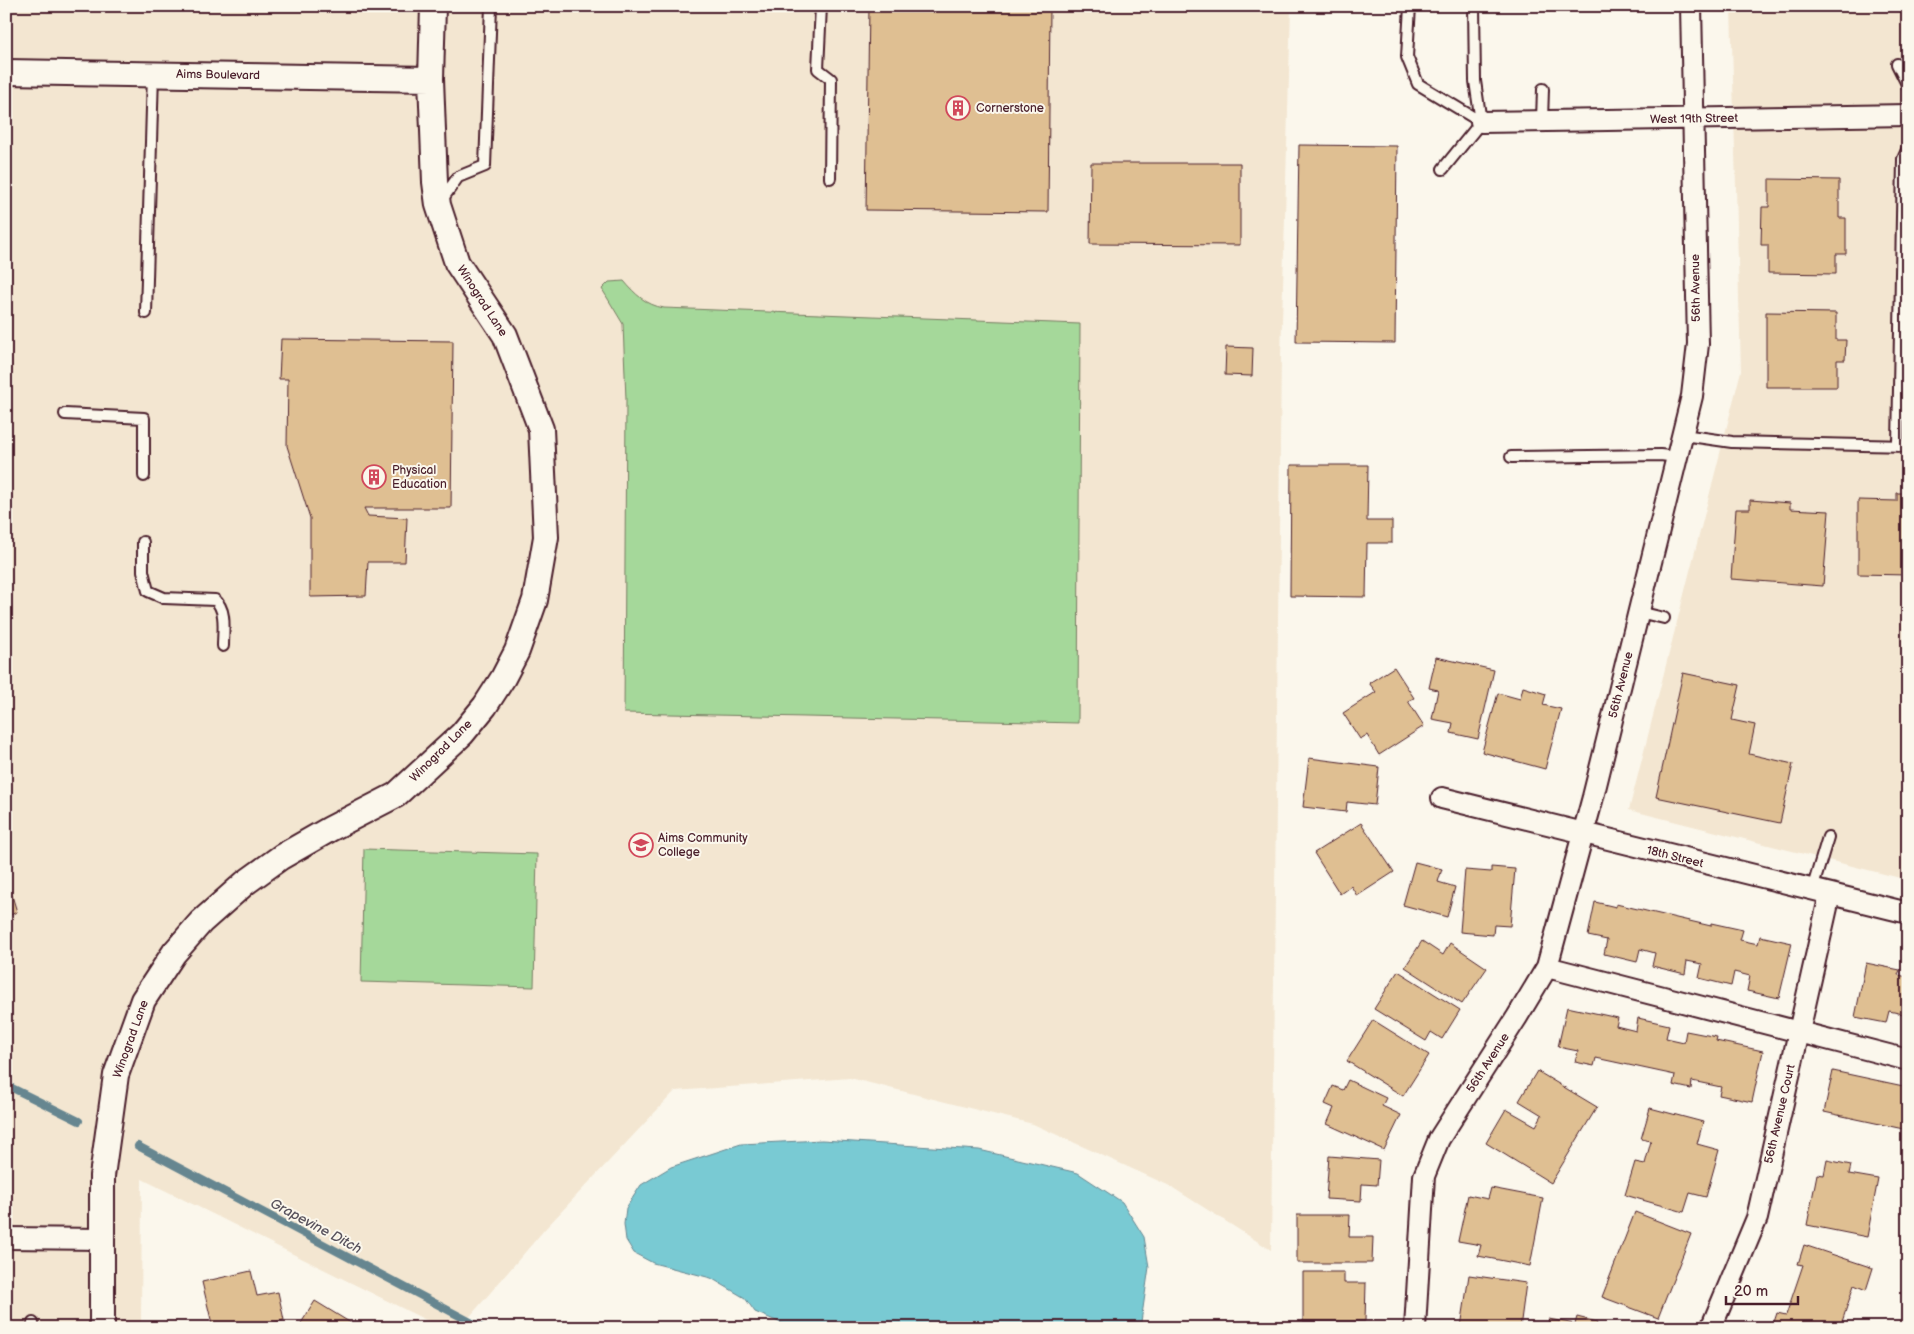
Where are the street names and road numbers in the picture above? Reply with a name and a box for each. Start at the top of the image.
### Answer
street label: Aims Boulevard [176,67,260,83]
street label: West 19th Street [1650,111,1738,127]
street label: 56th Avenue [1688,254,1704,322]
street label: Winograd Lane [453,263,511,339]
street label: 56th Avenue [1605,650,1637,720]
street label: Winograd Lane [407,717,475,785]
street label: 18th Street [1645,843,1705,871]
street label: Winograd Lane [110,998,152,1080]
street label: 56th Avenue [1463,1030,1513,1096]
street label: 56th Avenue Court [1761,1063,1799,1165]

